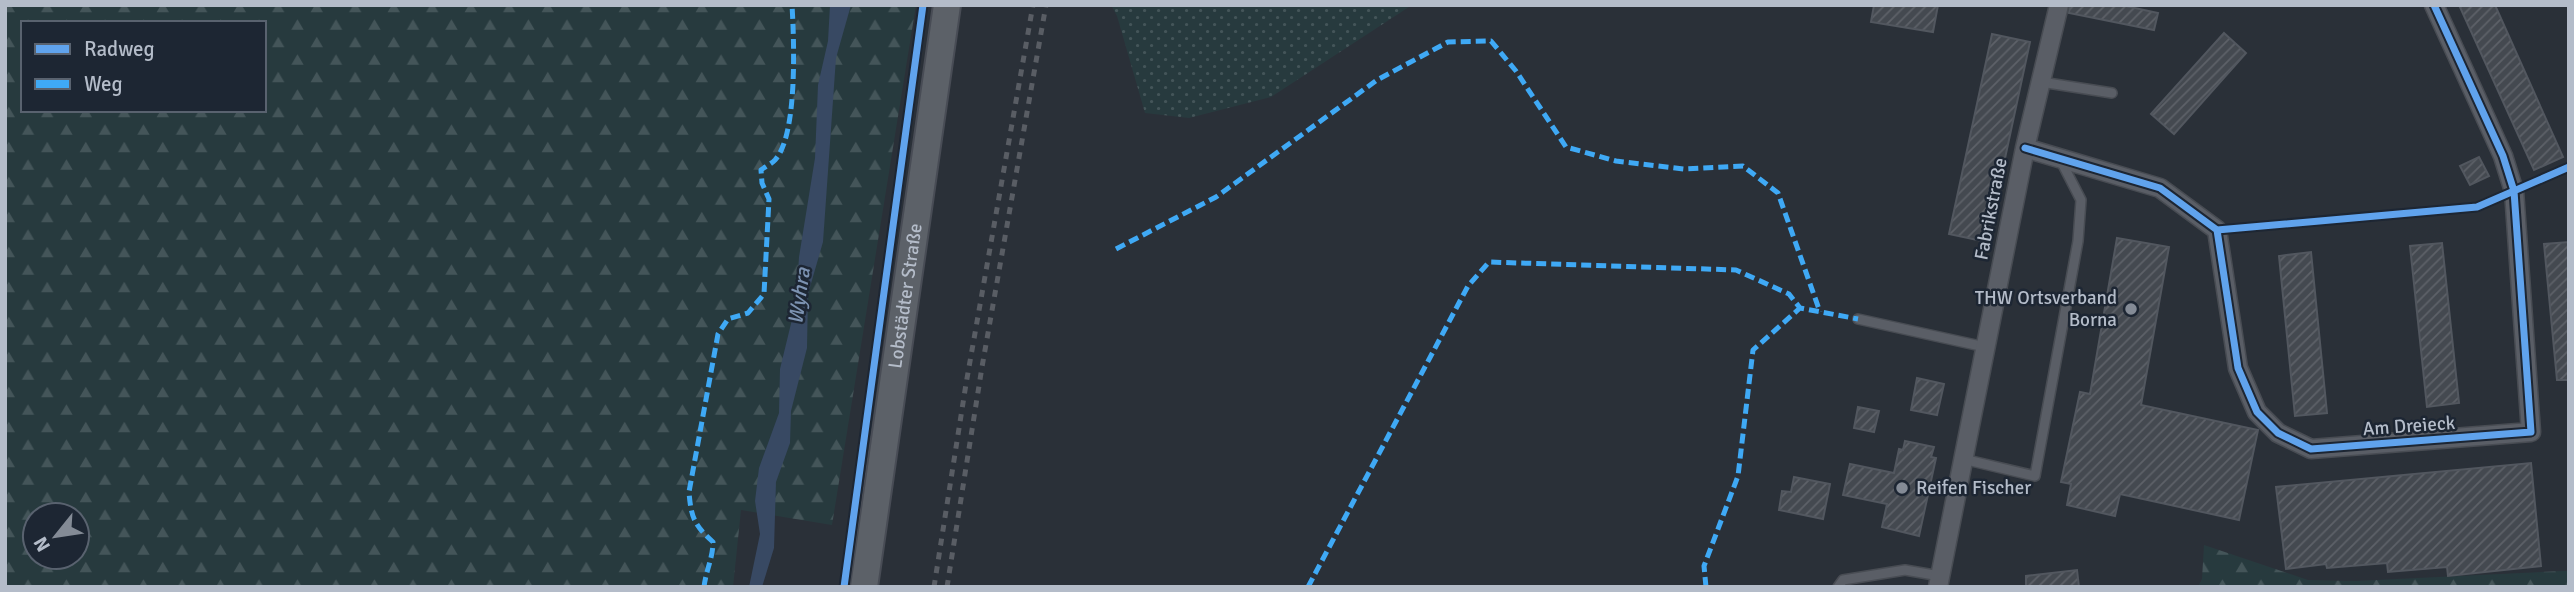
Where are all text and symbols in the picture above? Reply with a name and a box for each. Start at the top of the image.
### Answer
legend [21,21,266,112]
text: Radweg [84,36,155,62]
text: Weg [84,71,123,97]
street label: Fabrikstraße [1969,156,2013,262]
street label: Lobstädter Straße [883,222,928,370]
water label: Wyhra [782,265,816,326]
place label: THW Ortsverband Borna [1975,286,2117,332]
marker: THW Ortsverband Borna [2123,301,2139,317]
street label: Am Dreieck [2362,411,2456,441]
place label: Reifen Fischer [1916,476,2031,500]
marker: Reifen Fischer [1894,480,1910,496]
north arrow [21,501,91,571]
text: N [28,532,56,556]

